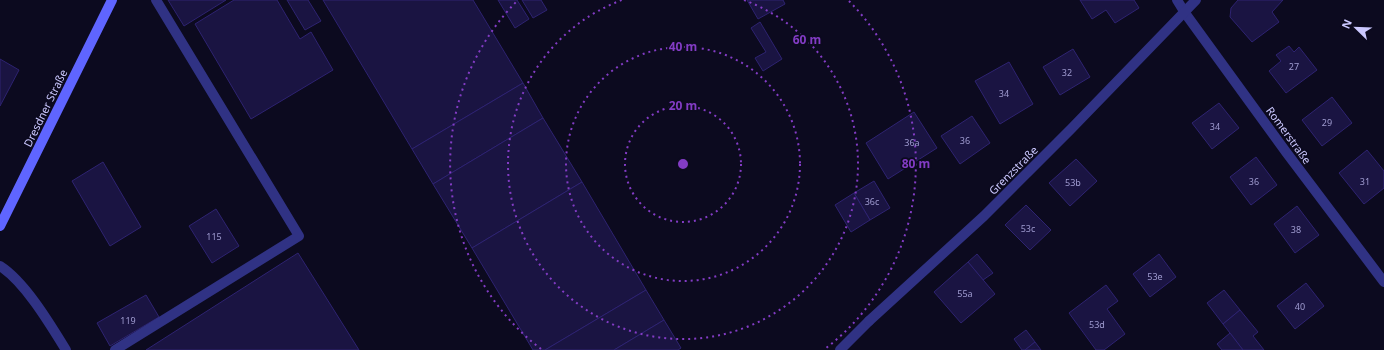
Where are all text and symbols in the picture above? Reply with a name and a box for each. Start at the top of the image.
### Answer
north arrow [1336,8,1376,48]
text: N [1338,17,1355,31]
text: 60 m [793,31,821,48]
text: 40 m [669,38,697,55]
house number: 27 [1289,60,1299,73]
house number: 32 [1062,66,1072,79]
street label: Dresdner Straße [20,67,70,149]
house number: 34 [999,87,1009,100]
text: 20 m [669,97,697,114]
street label: Romerstraße [1263,103,1315,167]
house number: 29 [1322,116,1332,129]
house number: 34 [1210,120,1220,133]
house number: 36 [960,134,970,147]
house number: 36a [904,136,920,149]
street label: Grenzstraße [985,142,1041,198]
text: 80 m [902,155,930,172]
centre of rings [676,157,690,171]
house number: 36 [1249,175,1259,188]
house number: 31 [1360,175,1370,188]
house number: 53b [1065,176,1081,189]
house number: 36c [865,195,880,208]
house number: 53c [1021,222,1036,235]
house number: 38 [1291,223,1301,236]
house number: 115 [206,230,222,243]
house number: 53e [1147,270,1163,283]
house number: 55a [957,287,973,300]
house number: 40 [1295,300,1305,313]
house number: 119 [120,314,136,327]
house number: 53d [1089,318,1105,331]

